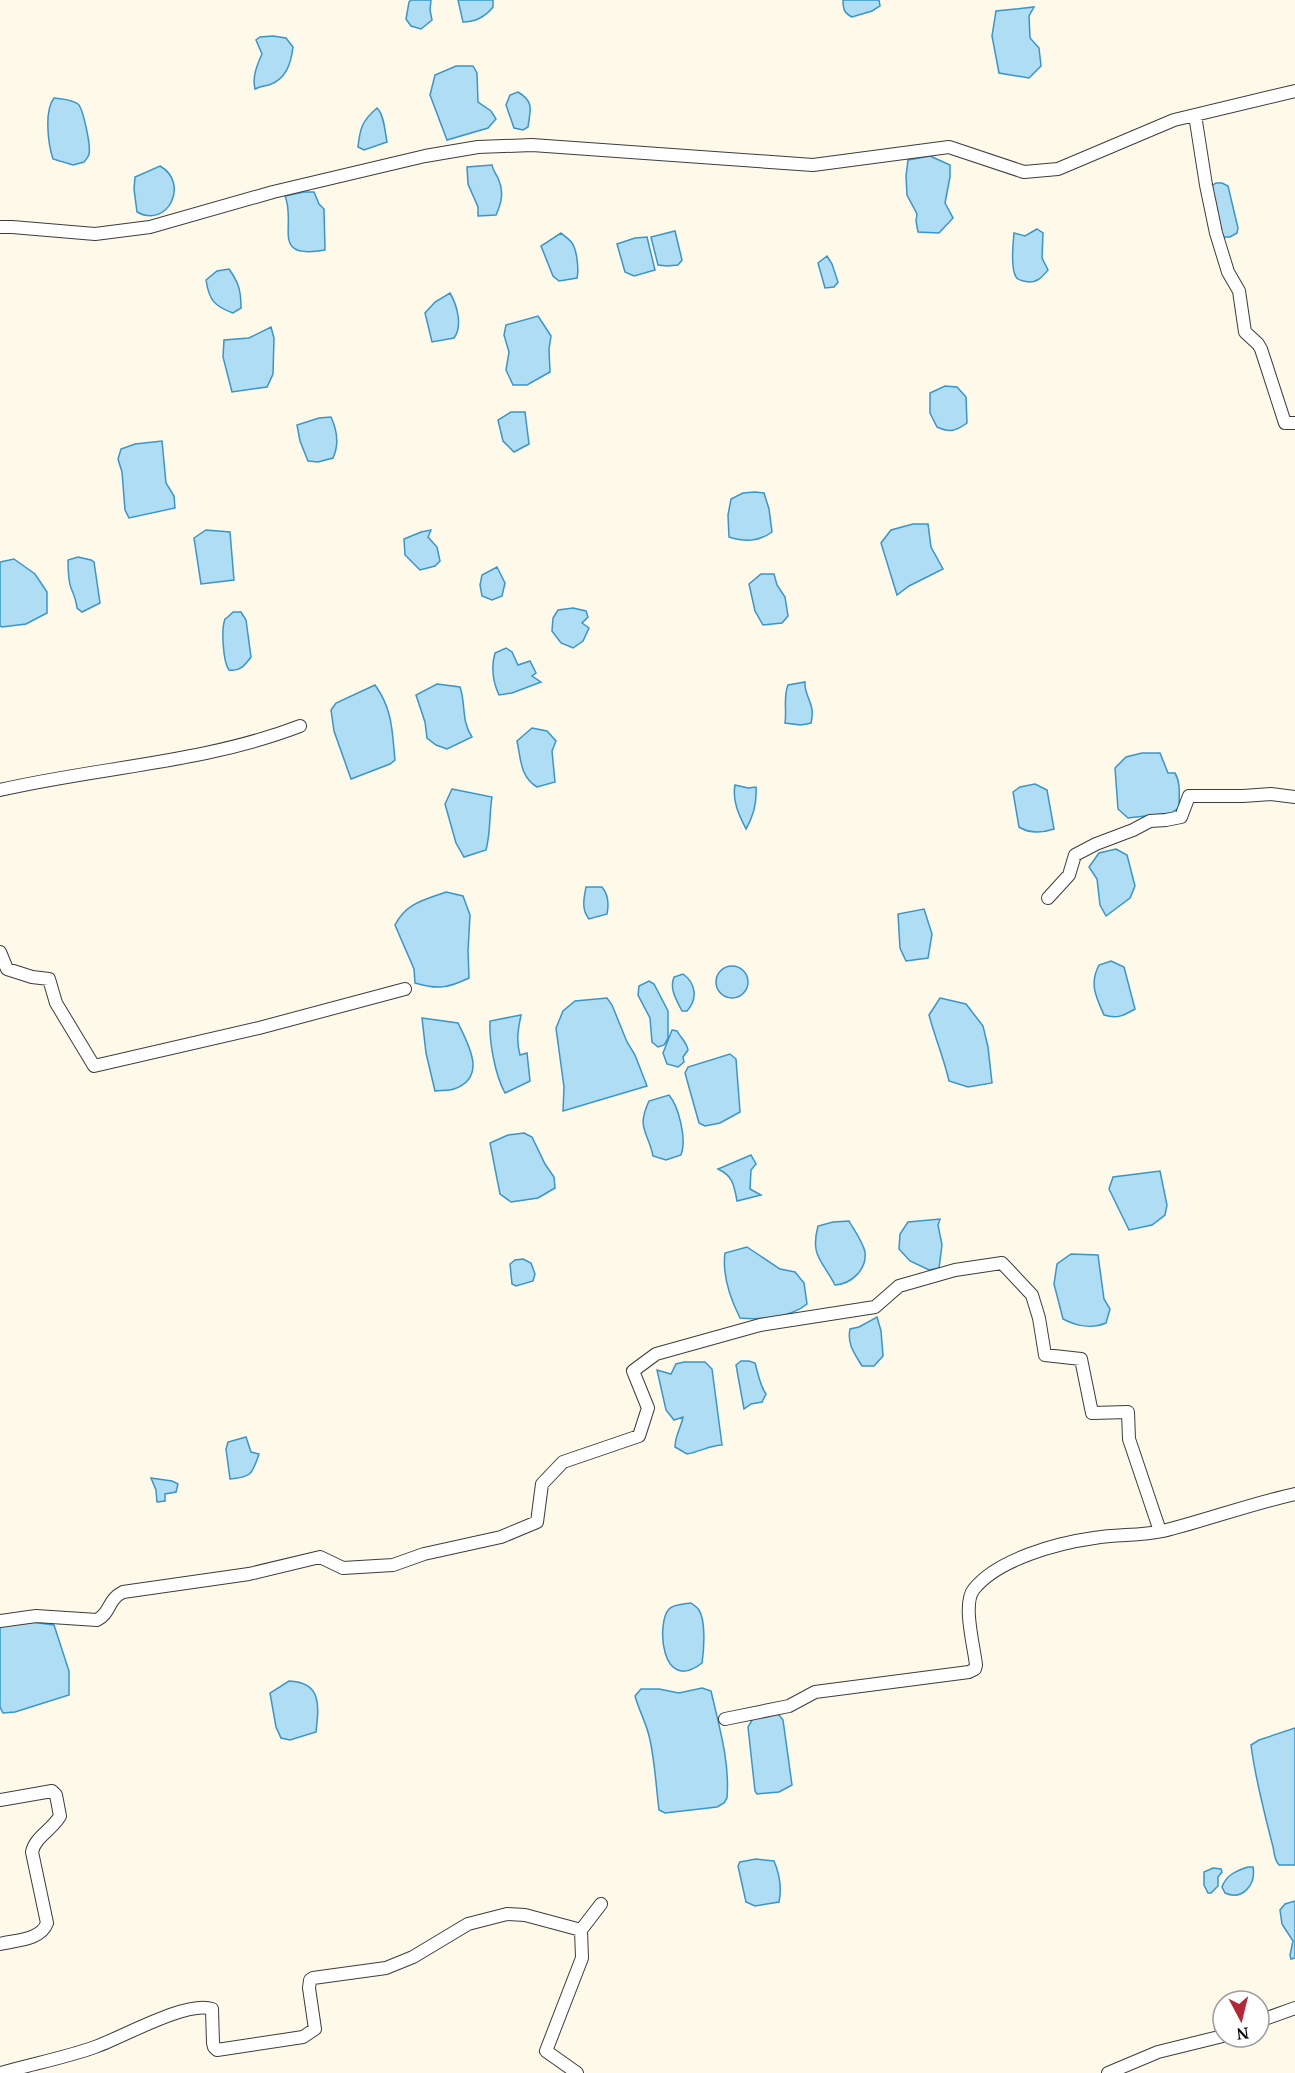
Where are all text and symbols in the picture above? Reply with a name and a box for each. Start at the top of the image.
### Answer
north arrow [1211,1989,1271,2049]
text: N [1235,2022,1250,2046]

